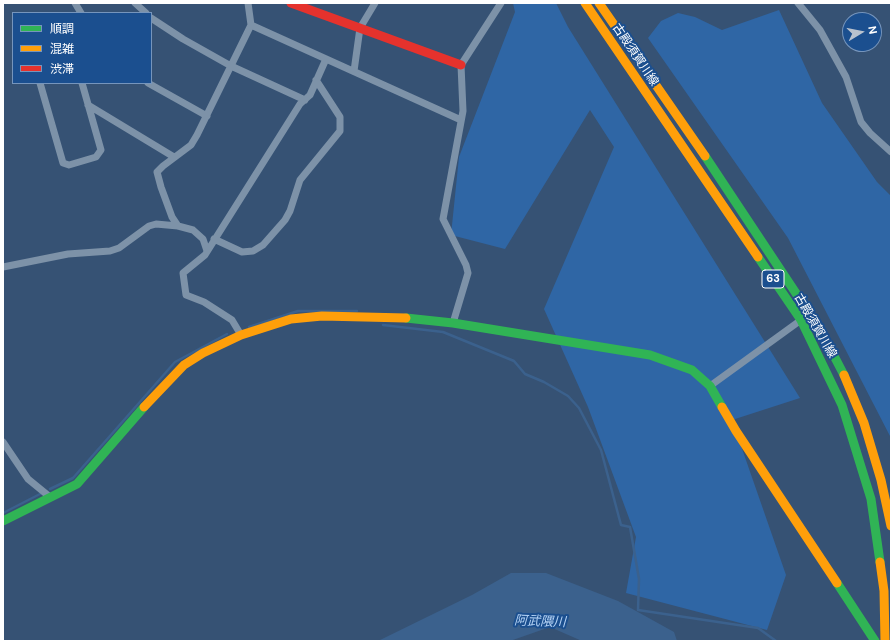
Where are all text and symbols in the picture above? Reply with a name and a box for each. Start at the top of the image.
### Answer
legend [12,12,152,84]
north arrow [842,12,882,52]
text: 順調 [50,21,74,37]
street label: 古殿須賀川線 [609,21,661,89]
text: N [865,25,880,35]
text: 混雑 [50,41,74,57]
text: 渋滞 [50,61,74,77]
road number: 63 [762,270,784,288]
street label: 古殿須賀川線 [791,291,839,361]
water label: 阿武隈川 [514,613,566,631]

